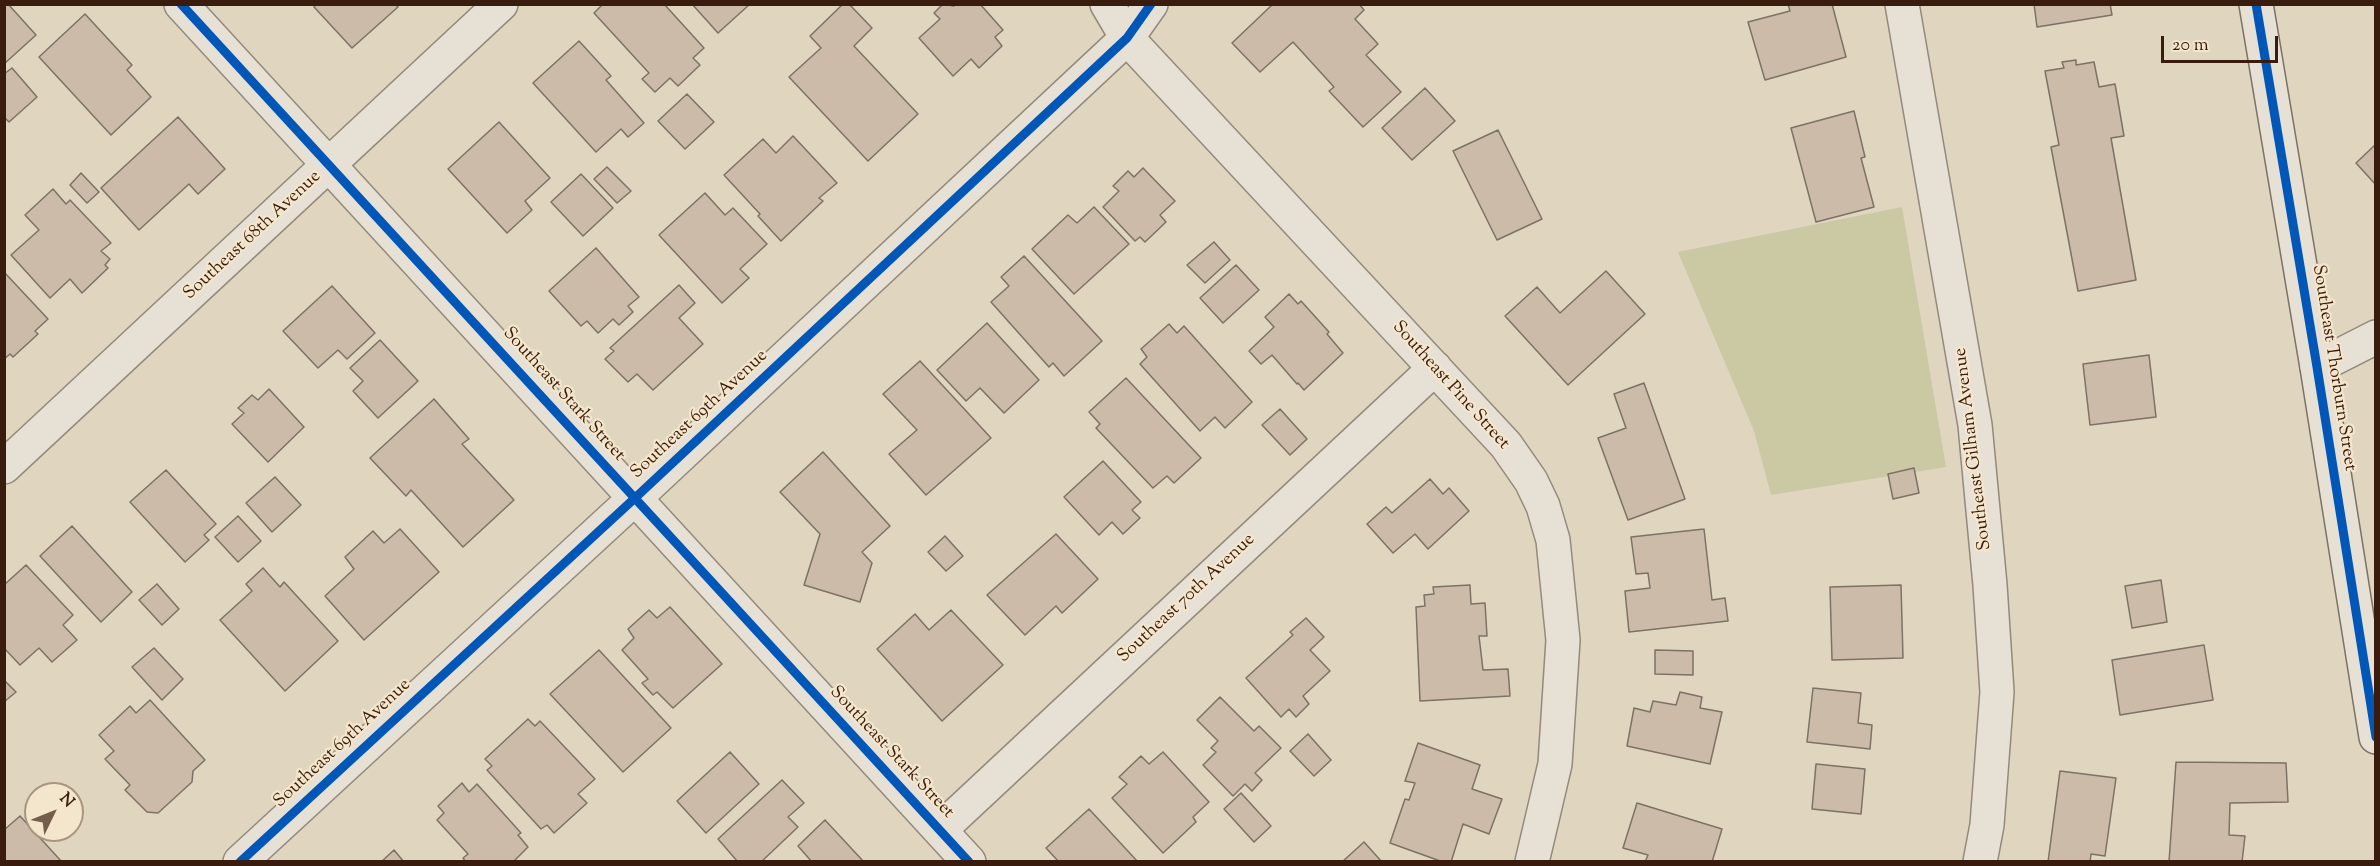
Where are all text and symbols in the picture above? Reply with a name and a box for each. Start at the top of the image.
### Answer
scale bar [2164,24,2281,62]
text: 20 m [2172,33,2209,59]
street label: Southeast 68th Avenue [180,167,326,305]
street label: Southeast Thorburn Street [2306,263,2360,473]
street label: Southeast Pine Street [1387,317,1513,455]
street label: Southeast Stark Street [497,324,629,466]
street label: Southeast 69th Avenue [627,346,773,484]
street label: Southeast Gilham Avenue [1951,347,1997,551]
street label: Southeast 70th Avenue [1114,530,1260,668]
street label: Southeast 69th Avenue [270,675,416,813]
street label: Southeast Stark Street [824,682,958,824]
north arrow [24,782,84,842]
text: N [53,788,79,813]

